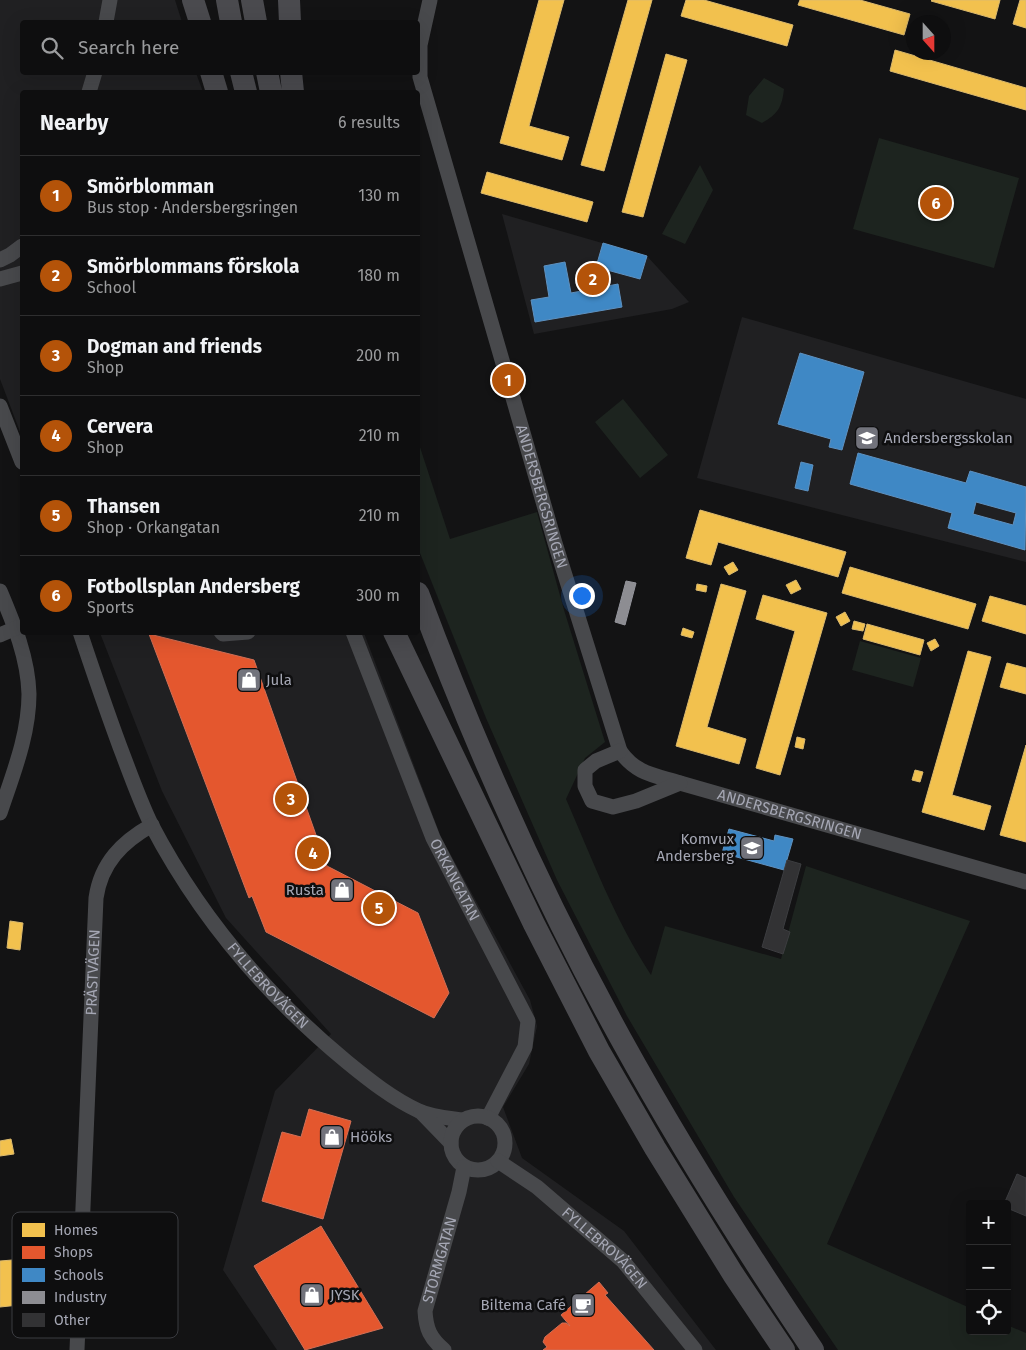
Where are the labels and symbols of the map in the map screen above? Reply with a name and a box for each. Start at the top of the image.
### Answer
north arrow [906,15,951,60]
pin: 6 [920,184,952,222]
pin: 2 [577,260,609,298]
pin: 1 [492,361,524,399]
street label: ANDERSBERGSRINGEN [512,423,571,571]
school or university icon: Andersbergsskolan [854,425,880,451]
place label: Andersbergsskolan [884,429,1013,447]
your location [569,583,595,609]
shop icon: Jula [236,667,262,693]
place label: Jula [266,671,292,689]
pin: 3 [275,780,307,818]
street label: ANDERSBERGSRINGEN [716,785,864,844]
place label: Komvux Andersberg [656,830,735,865]
pin: 4 [297,834,329,872]
street label: ORKANGATAN [426,835,483,924]
school or university icon: Komvux Andersberg [739,835,765,861]
shop icon: Rusta [329,877,355,903]
place label: Rusta [286,881,324,899]
pin: 5 [363,889,395,927]
street label: PRÄSTVÄGEN [82,929,104,1016]
street label: FYLLEBROVÄGEN [223,939,312,1033]
shop icon: Hööks [319,1124,345,1150]
place label: Hööks [350,1128,392,1146]
street label: FYLLEBROVÄGEN [558,1203,651,1293]
legend [12,1212,178,1338]
street label: STORMGATAN [419,1215,460,1305]
text: Homes [54,1222,98,1239]
text: Shops [54,1244,93,1261]
text: Schools [54,1267,104,1284]
shop icon: JYSK [299,1282,325,1308]
place label: JYSK [330,1286,360,1304]
text: Industry [54,1289,107,1306]
cafe icon: Biltema Café [570,1292,596,1318]
place label: Biltema Café [480,1296,566,1314]
text: Other [54,1312,91,1329]

